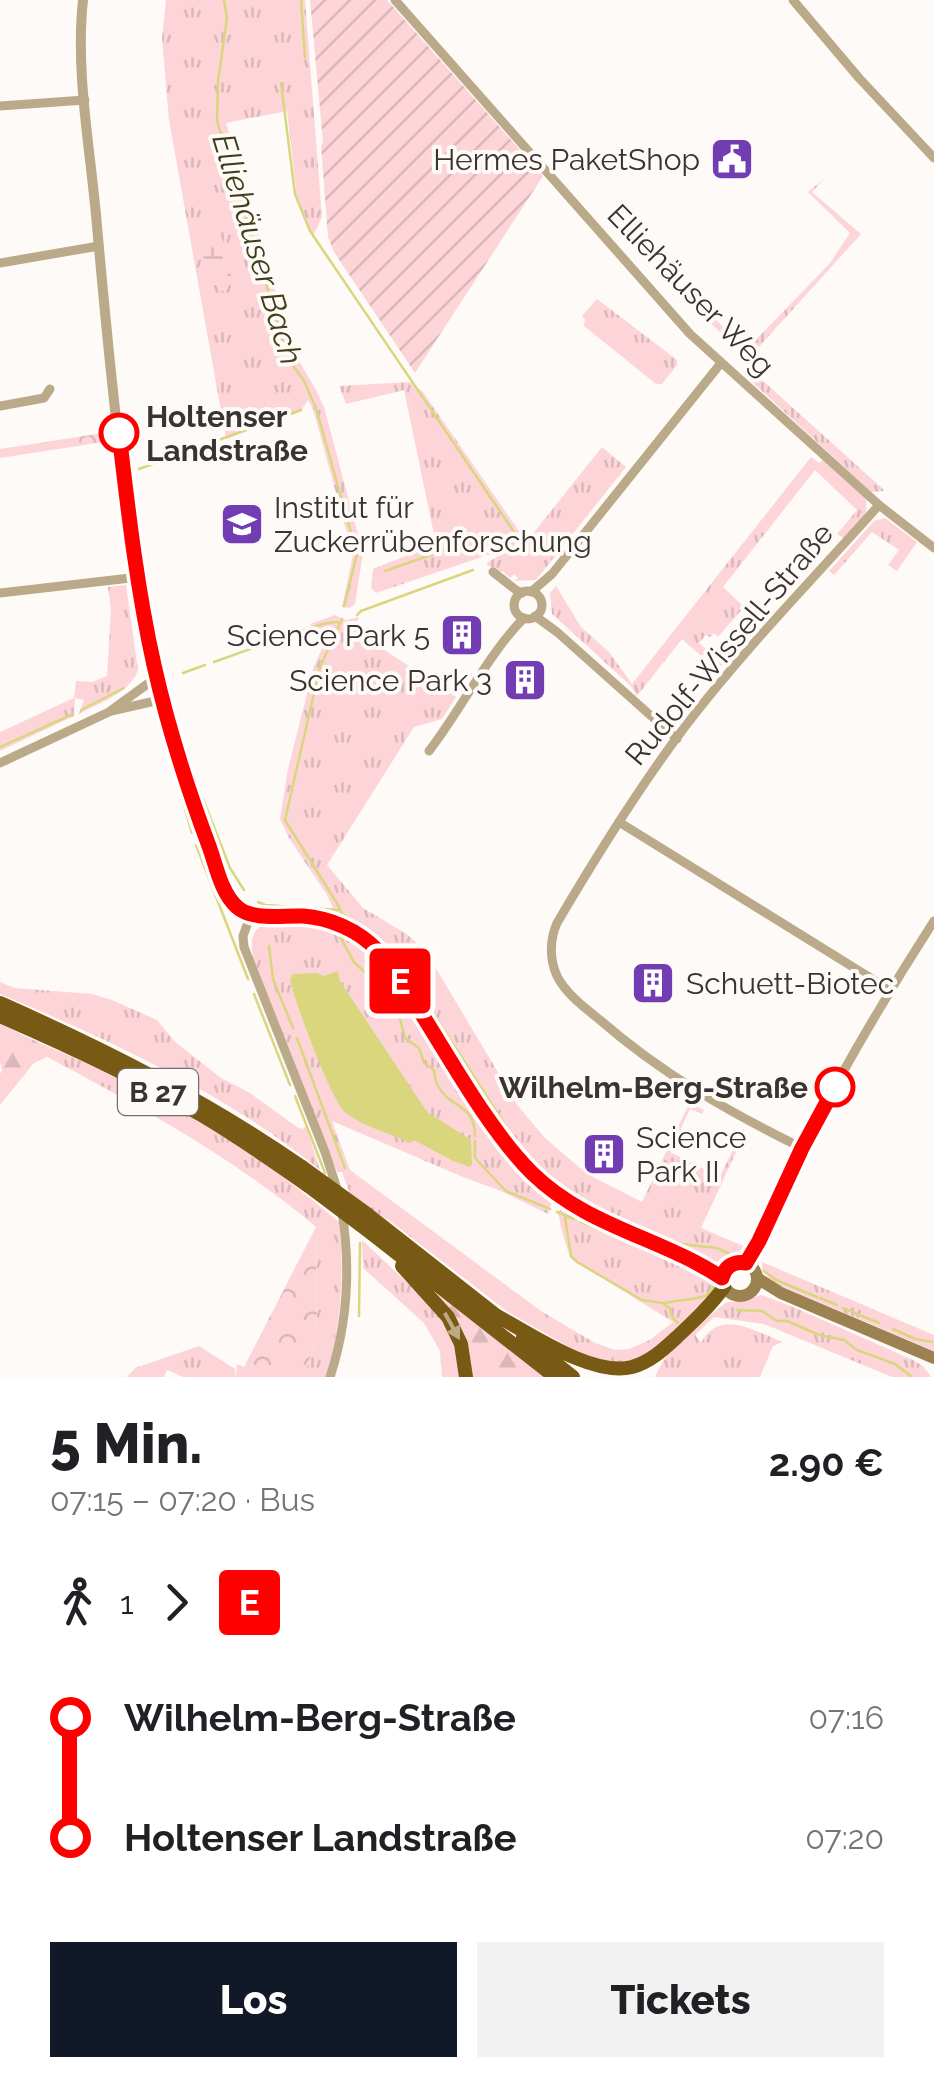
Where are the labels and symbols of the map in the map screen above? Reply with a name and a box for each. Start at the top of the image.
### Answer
water label: Elliehäuser Bach [205,129,311,369]
public building icon: Hermes PaketShop [709,136,755,182]
place label: Hermes PaketShop [433,142,700,177]
street label: Elliehäuser Weg [600,197,782,383]
place label: Holtenser Landstraße [146,399,308,468]
marker: Holtenser Landstraße [100,414,138,452]
place label: Institut für Zuckerrübenforschung [274,490,592,559]
school or university icon: Institut für Zuckerrübenforschung [219,501,265,547]
street label: Rudolf-Wissell-Straße [618,516,840,772]
building icon: Science Park 5 [439,612,485,658]
place label: Science Park 5 [227,618,430,653]
building icon: Science Park 3 [502,657,548,703]
place label: Science Park 3 [289,663,492,698]
line badge: E [368,948,432,1014]
building icon: Schuett-Biotec [630,960,676,1006]
place label: Schuett-Biotec [686,966,894,1001]
marker: Wilhelm-Berg-Straße [816,1068,854,1106]
road number: B 27 [118,1069,198,1115]
place label: Wilhelm-Berg-Straße [499,1070,808,1105]
place label: Science Park II [636,1120,746,1189]
building icon: Science Park II [581,1131,627,1177]
one-way arrow [442,1312,460,1340]

